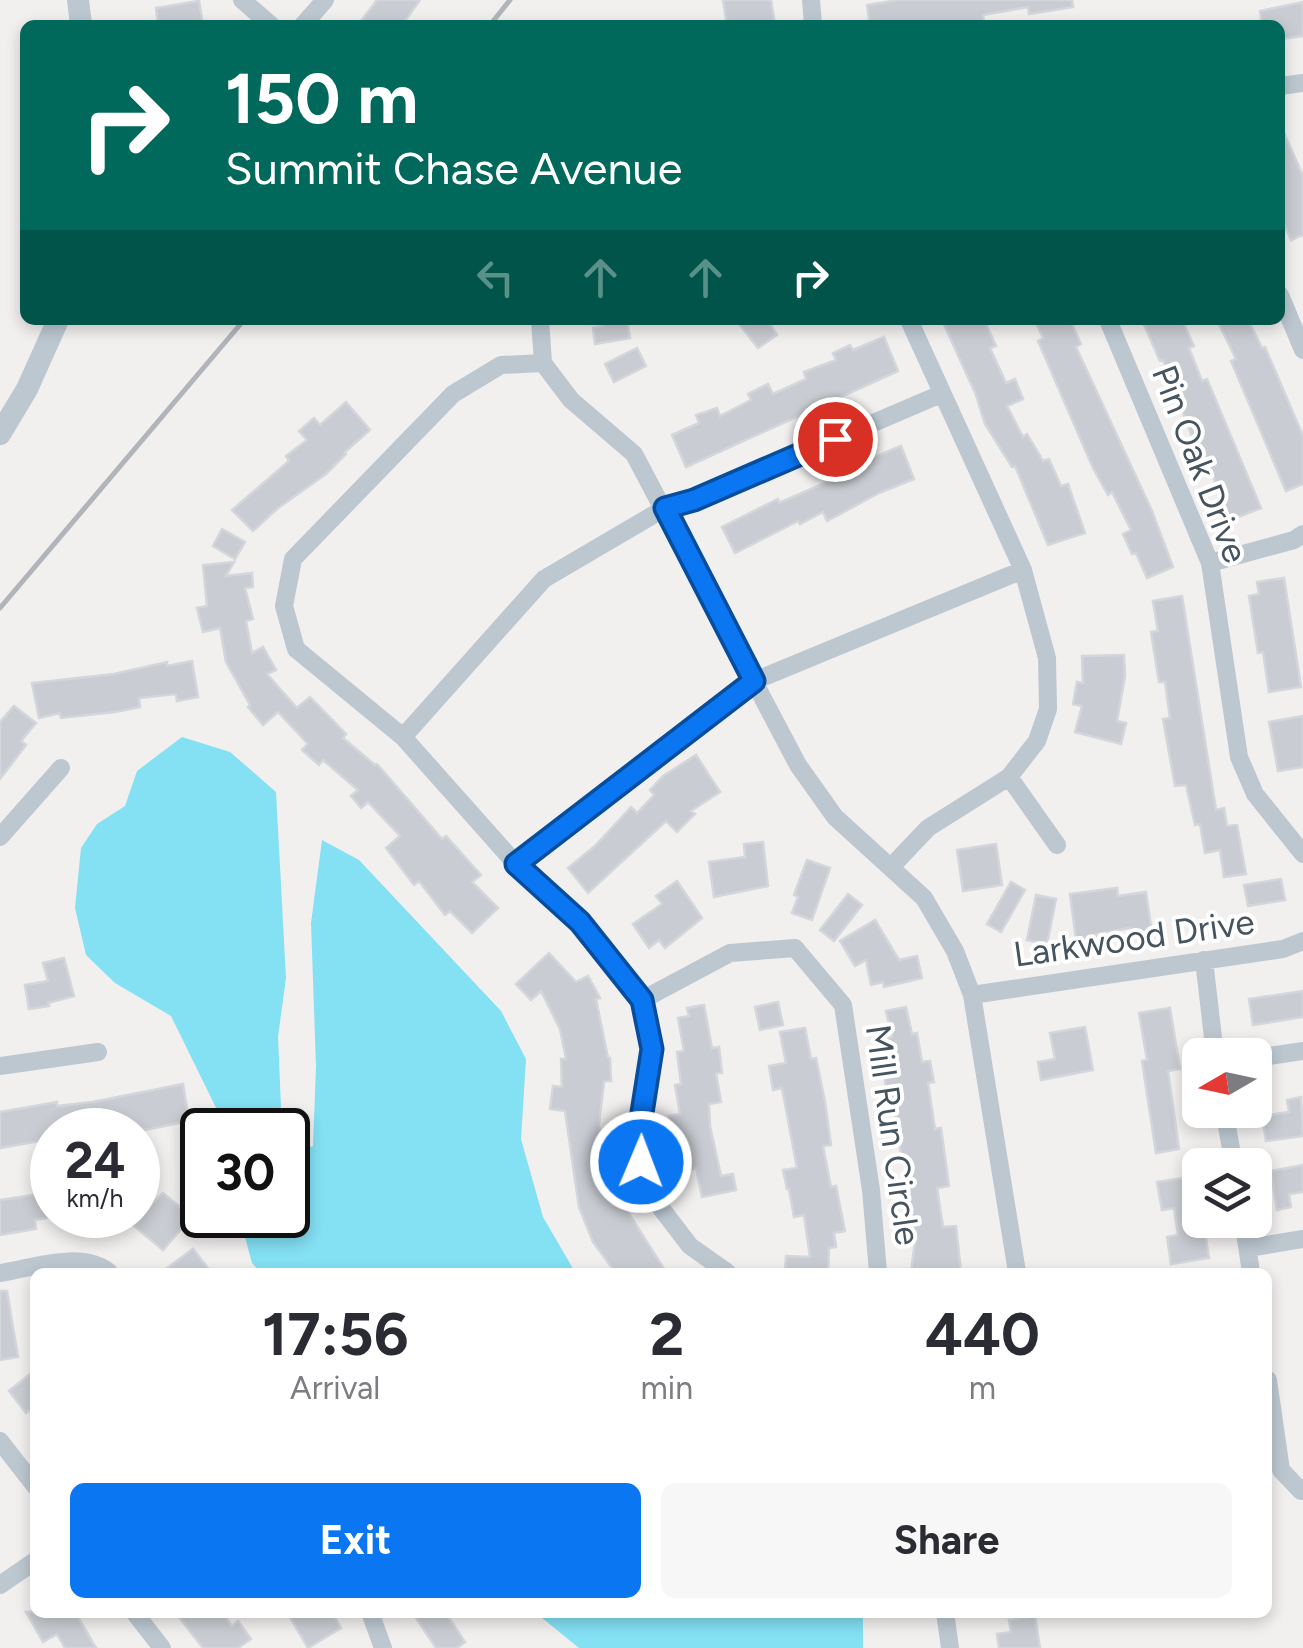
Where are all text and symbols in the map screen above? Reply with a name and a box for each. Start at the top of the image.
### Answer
text: 150 m [225,56,418,141]
icon: right [60,60,190,190]
text: Summit Chase Avenue [225,141,682,195]
icon: left [468,250,523,305]
icon: ahead [573,250,628,305]
icon: ahead [678,250,733,305]
icon: right [783,250,838,305]
street label: Pin Oak Drive [1143,359,1257,569]
pin [793,397,878,482]
icon: arrive [808,412,863,467]
street label: Larkwood Drive [1011,900,1257,976]
street label: Mill Run Circle [857,1022,929,1248]
north arrow [1182,1038,1272,1128]
map controls [1182,1038,1272,1238]
speed limit sign: 30 [180,1108,310,1238]
position arrow [589,1110,693,1214]
text: 24 [65,1130,125,1191]
button: layers [1182,1148,1272,1238]
text: km/h [66,1183,124,1213]
text: 17:56 [262,1298,408,1370]
text: 2 [649,1298,684,1370]
text: 440 [925,1298,1040,1370]
text: Arrival [290,1369,380,1407]
text: min [641,1369,693,1407]
text: m [969,1369,996,1407]
button: Exit [70,1483,641,1598]
button: Share [661,1483,1232,1598]

